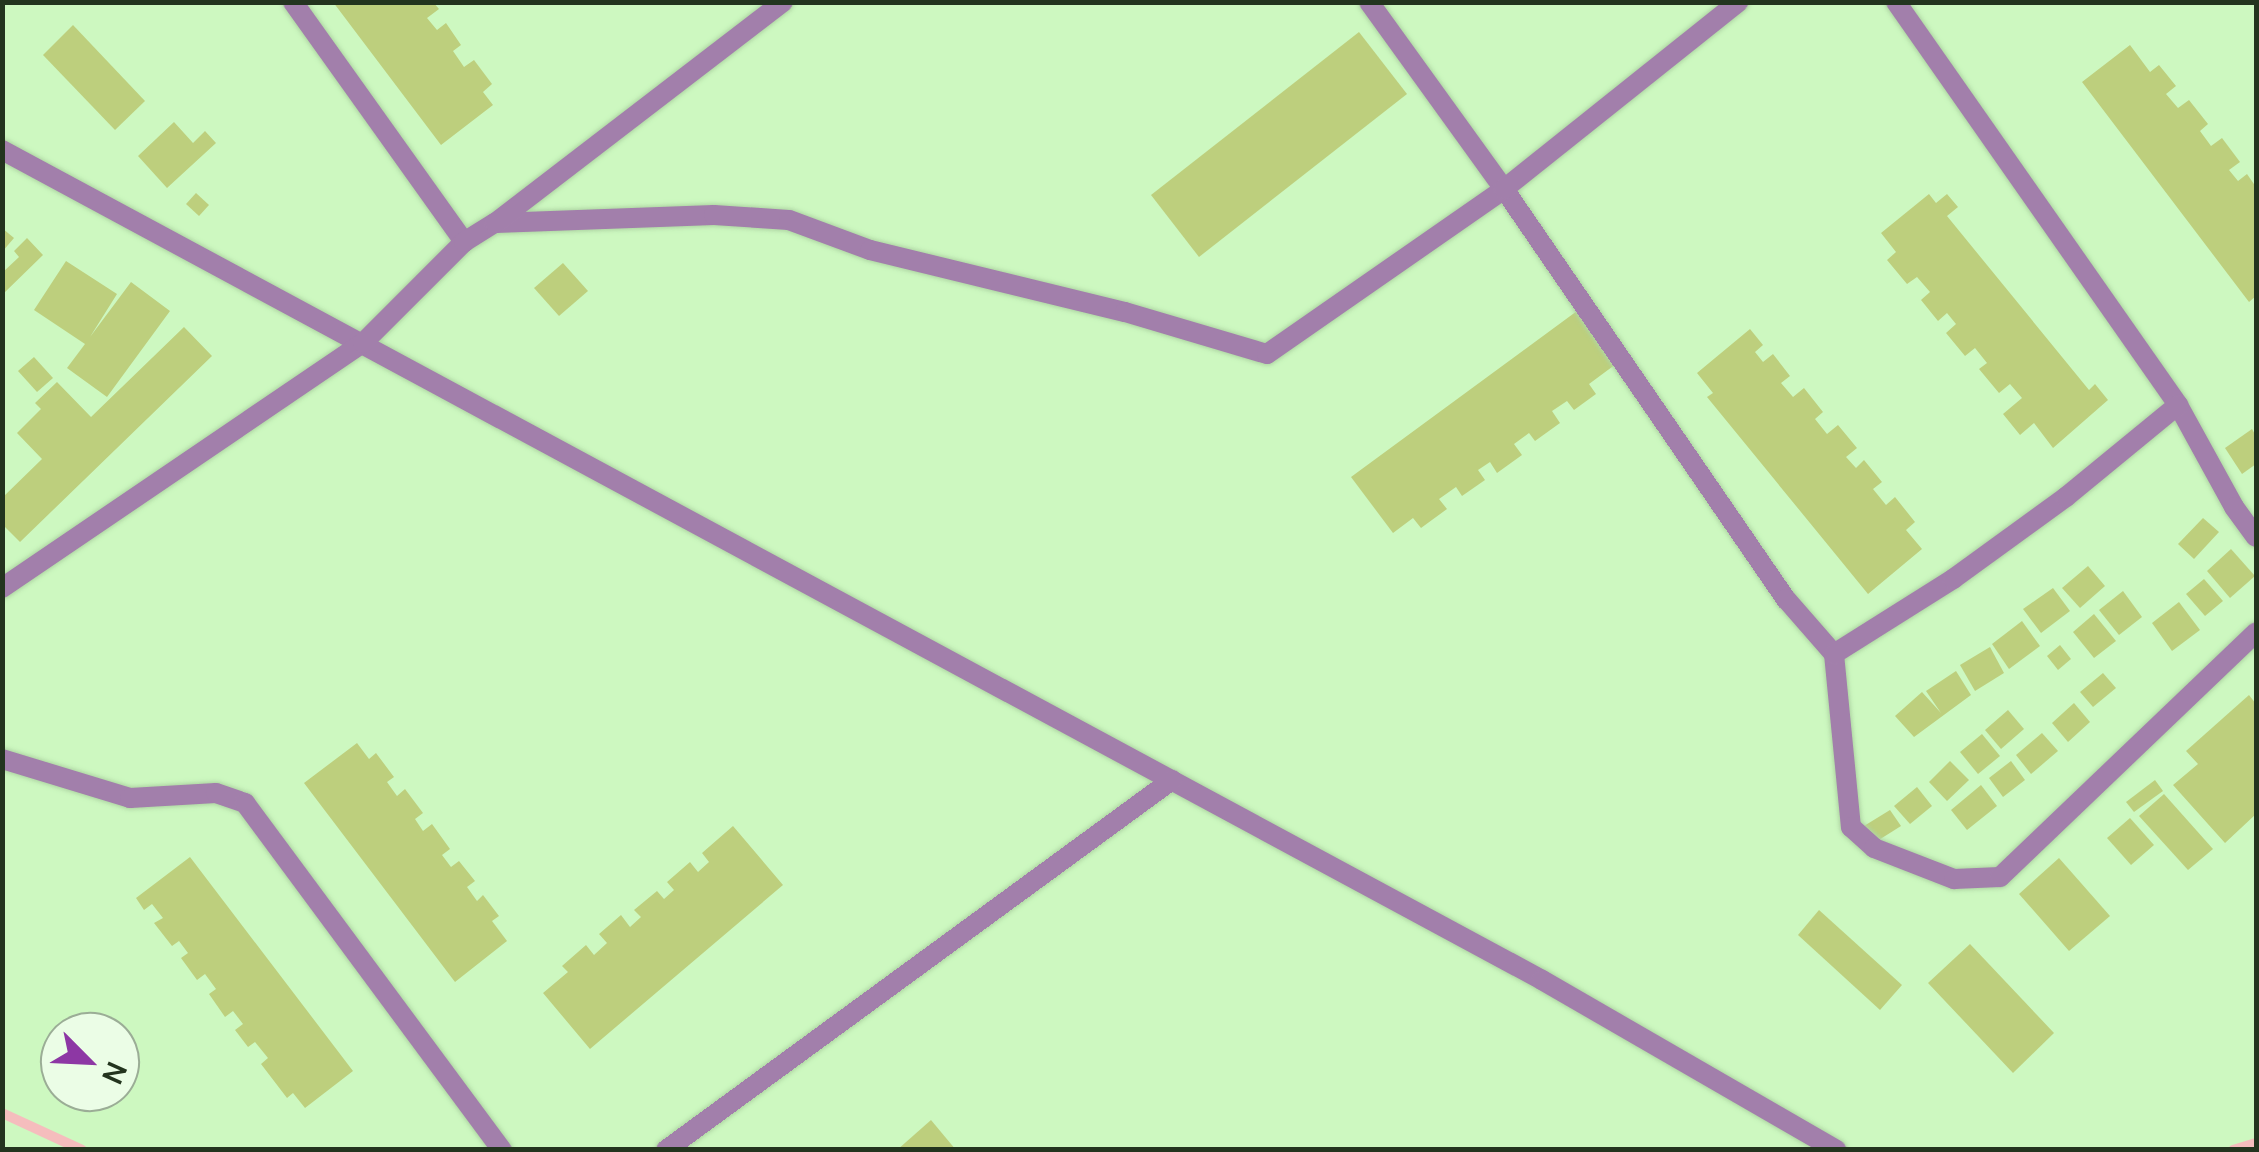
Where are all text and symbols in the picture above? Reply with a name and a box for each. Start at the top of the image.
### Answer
north arrow [40,1012,140,1112]
text: N [94,1056,137,1090]

